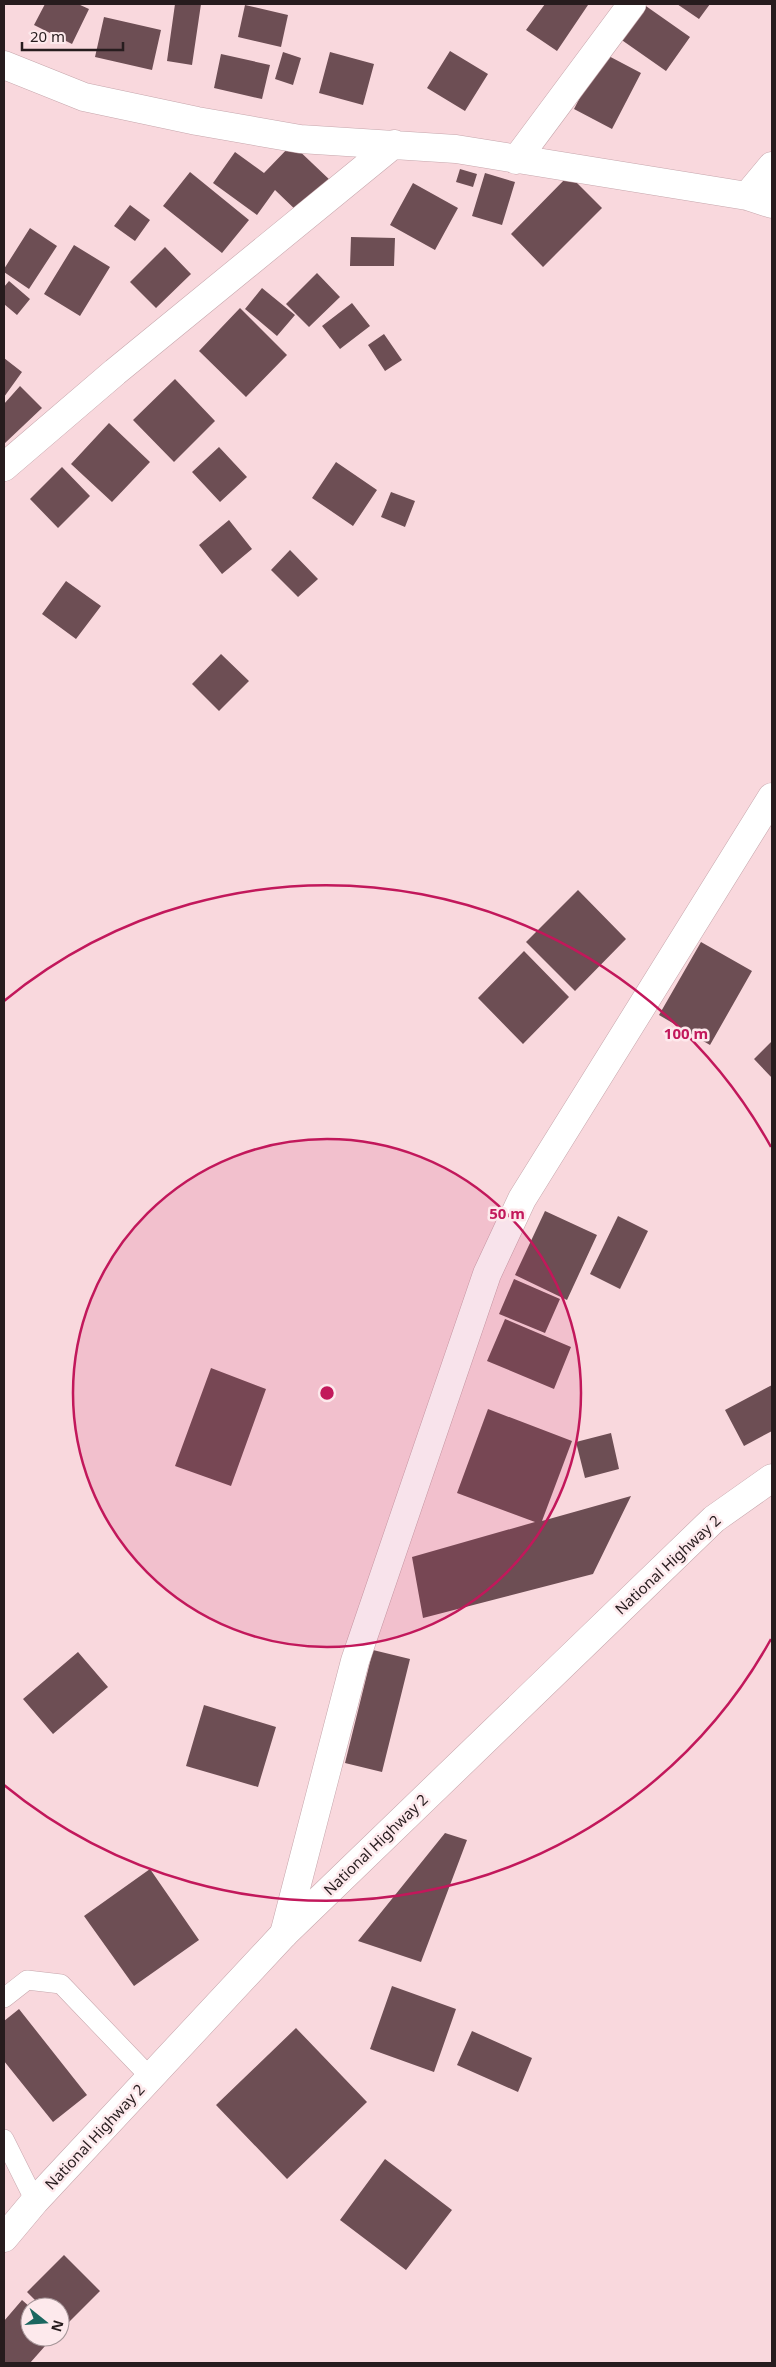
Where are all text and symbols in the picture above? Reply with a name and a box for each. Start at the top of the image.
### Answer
scale bar [22,20,124,52]
text: 20 m [30,26,65,46]
text: 100 m [664,1023,708,1043]
text: 50 m [489,1203,525,1223]
centre of rings [318,1384,336,1402]
street label: National Highway 2 [610,1510,724,1618]
street label: National Highway 2 [319,1789,432,1899]
street label: National Highway 2 [40,2079,148,2193]
north arrow [20,2297,70,2347]
text: N [47,2318,69,2334]

